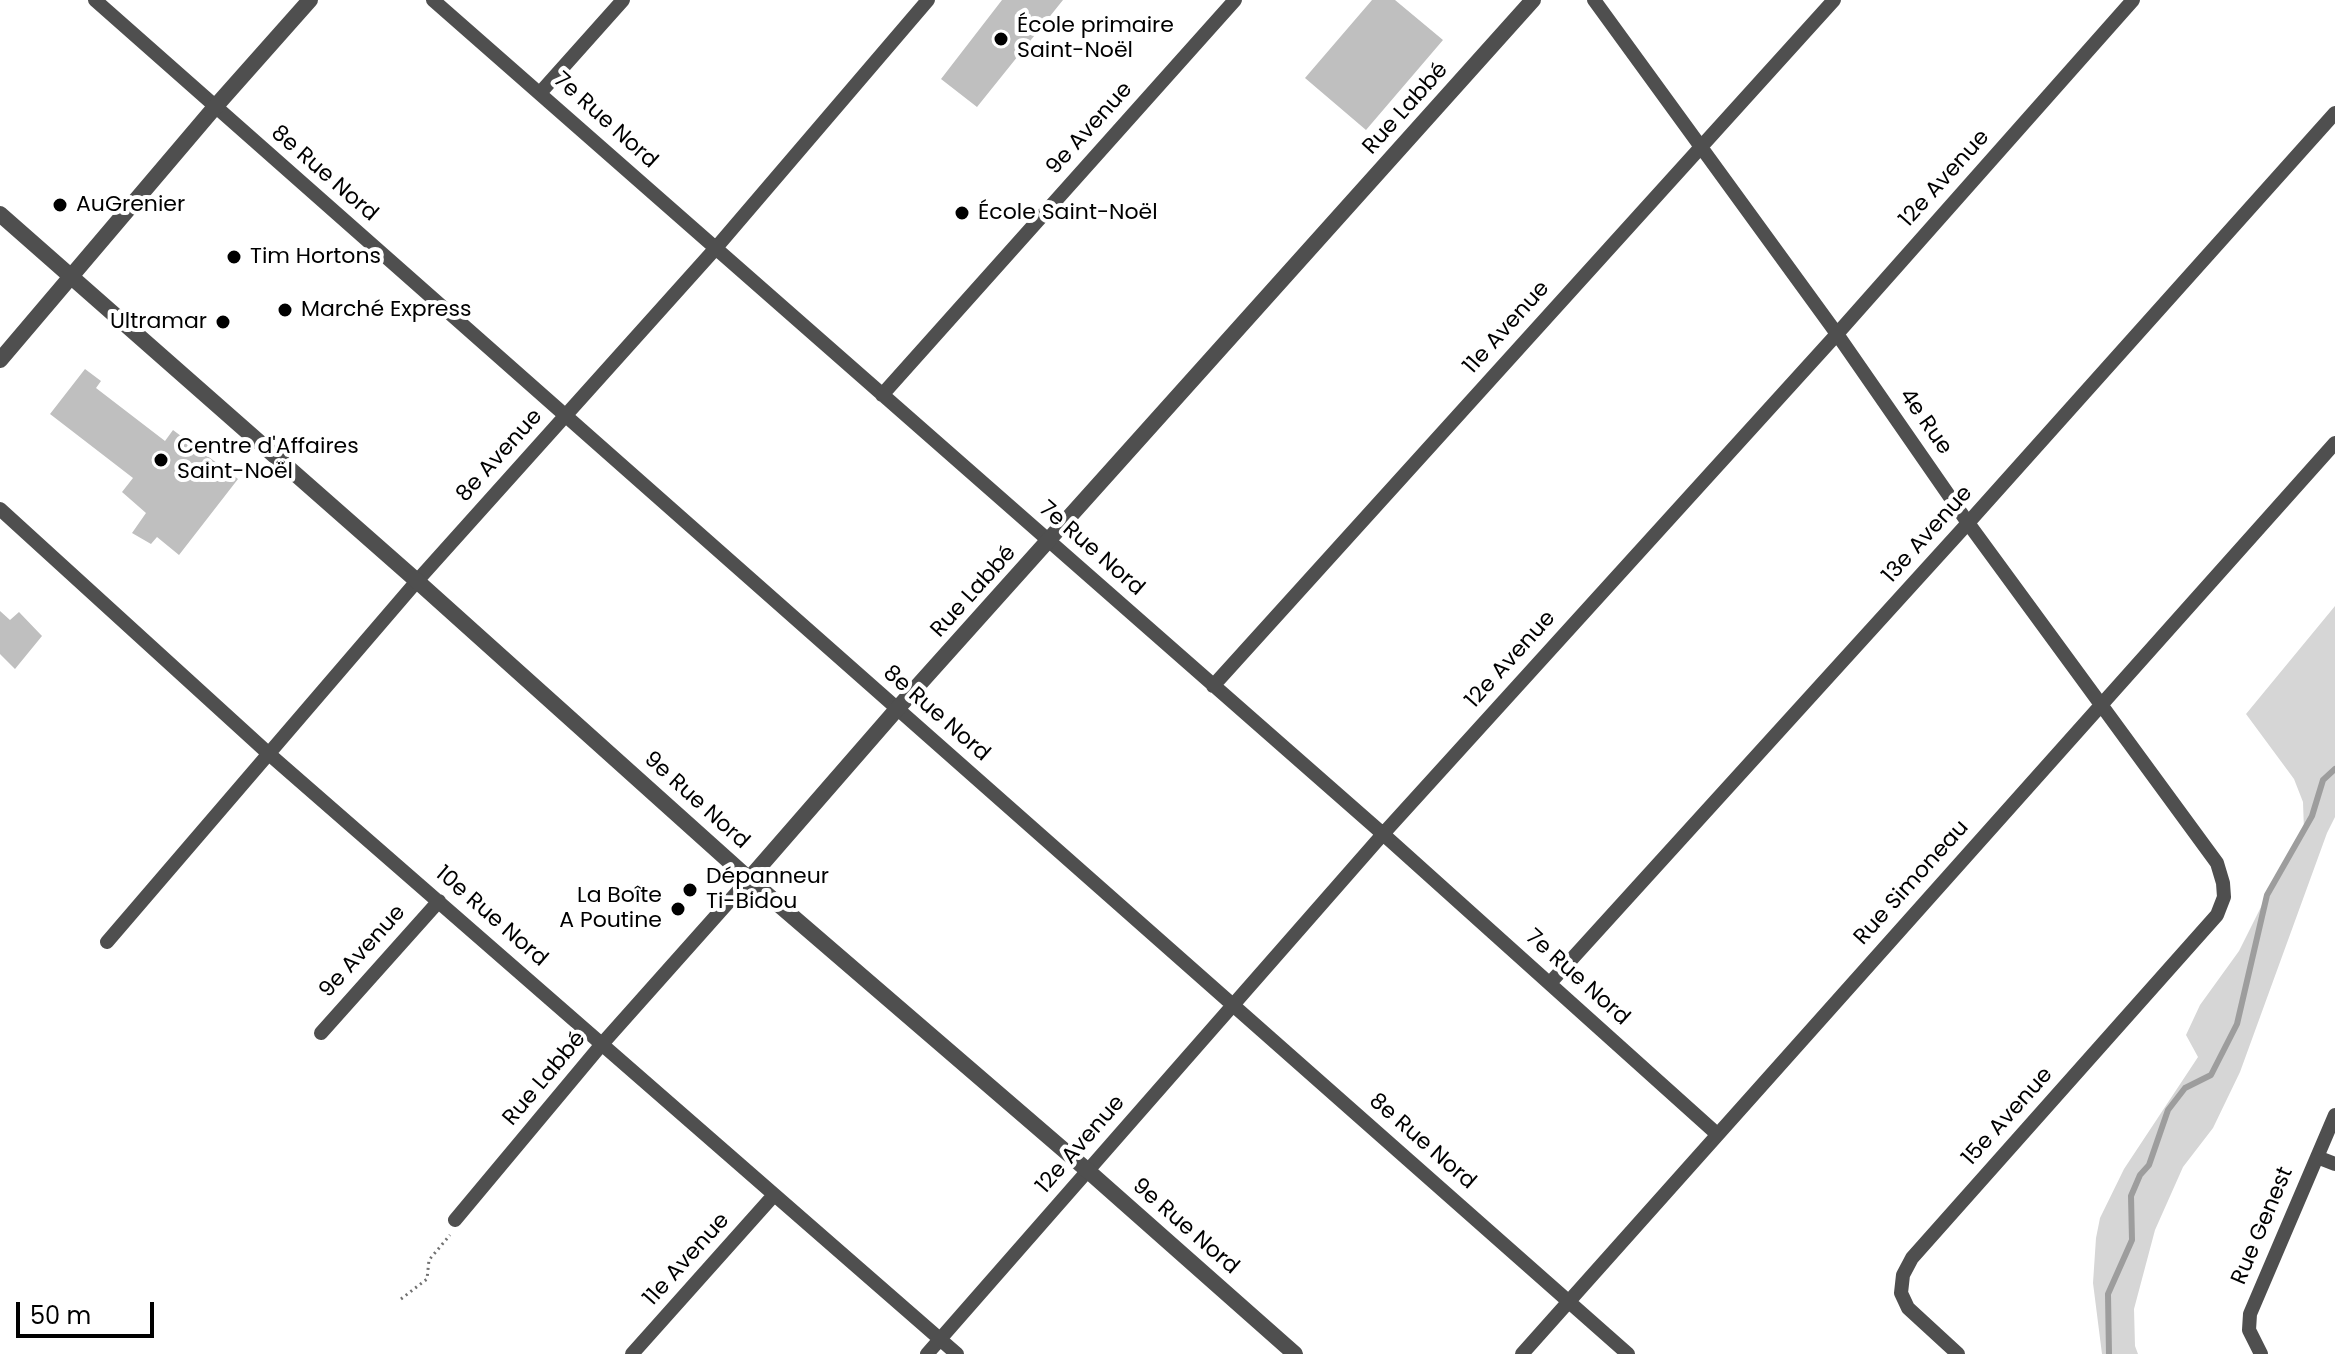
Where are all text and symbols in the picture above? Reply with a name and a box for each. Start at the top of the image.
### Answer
place label: École primaire Saint-Noël [1017,13,1174,64]
marker: École primaire Saint-Noël [992,30,1010,48]
street label: Rue Labbé [1358,58,1454,160]
street label: 7e Rue Nord [547,67,663,175]
street label: 9e Avenue [1041,77,1139,181]
street label: 8e Rue Nord [265,120,383,228]
street label: 12e Avenue [1894,125,1996,233]
place label: AuGrenier [76,192,185,218]
marker: AuGrenier [51,196,69,214]
place label: École Saint-Noël [978,200,1158,226]
marker: École Saint-Noël [953,204,971,222]
place label: Tim Hortons [250,244,381,270]
marker: Tim Hortons [225,248,243,266]
street label: 11e Avenue [1458,276,1556,380]
place label: Marché Express [301,297,471,323]
marker: Marché Express [276,301,294,319]
place label: Ultramar [110,309,207,335]
marker: Ultramar [214,313,232,331]
street label: 4e Rue [1893,384,1957,460]
street label: 8e Avenue [451,404,549,508]
place label: Centre d'Affaires Saint-Noël [177,434,359,486]
marker: Centre d'Affaires Saint-Noël [152,451,170,469]
street label: 13e Avenue [1877,481,1979,589]
street label: 7e Rue Nord [1033,496,1149,602]
street label: Rue Labbé [926,541,1022,643]
street label: 12e Avenue [1460,606,1562,714]
street label: 8e Rue Nord [877,660,995,768]
street label: 9e Rue Nord [638,747,754,855]
street label: Rue Simoneau [1849,815,1975,951]
street label: 10e Rue Nord [430,861,552,973]
place label: Dépanneur Ti-Bidou [706,864,829,916]
marker: Dépanneur Ti-Bidou [681,881,699,899]
place label: La Boîte A Poutine [559,883,662,934]
street label: 9e Avenue [314,900,412,1004]
marker: La Boîte A Poutine [669,900,687,918]
street label: 7e Rue Nord [1519,924,1635,1032]
street label: Rue Labbé [498,1027,592,1131]
street label: 15e Avenue [1957,1062,2059,1172]
street label: 8e Rue Nord [1363,1088,1481,1196]
street label: 12e Avenue [1031,1090,1131,1200]
street label: Rue Genest [2226,1163,2300,1289]
street label: 9e Rue Nord [1126,1173,1244,1281]
street label: 11e Avenue [638,1208,736,1312]
scale bar [20,1286,158,1336]
text: 50 m [30,1299,91,1332]

